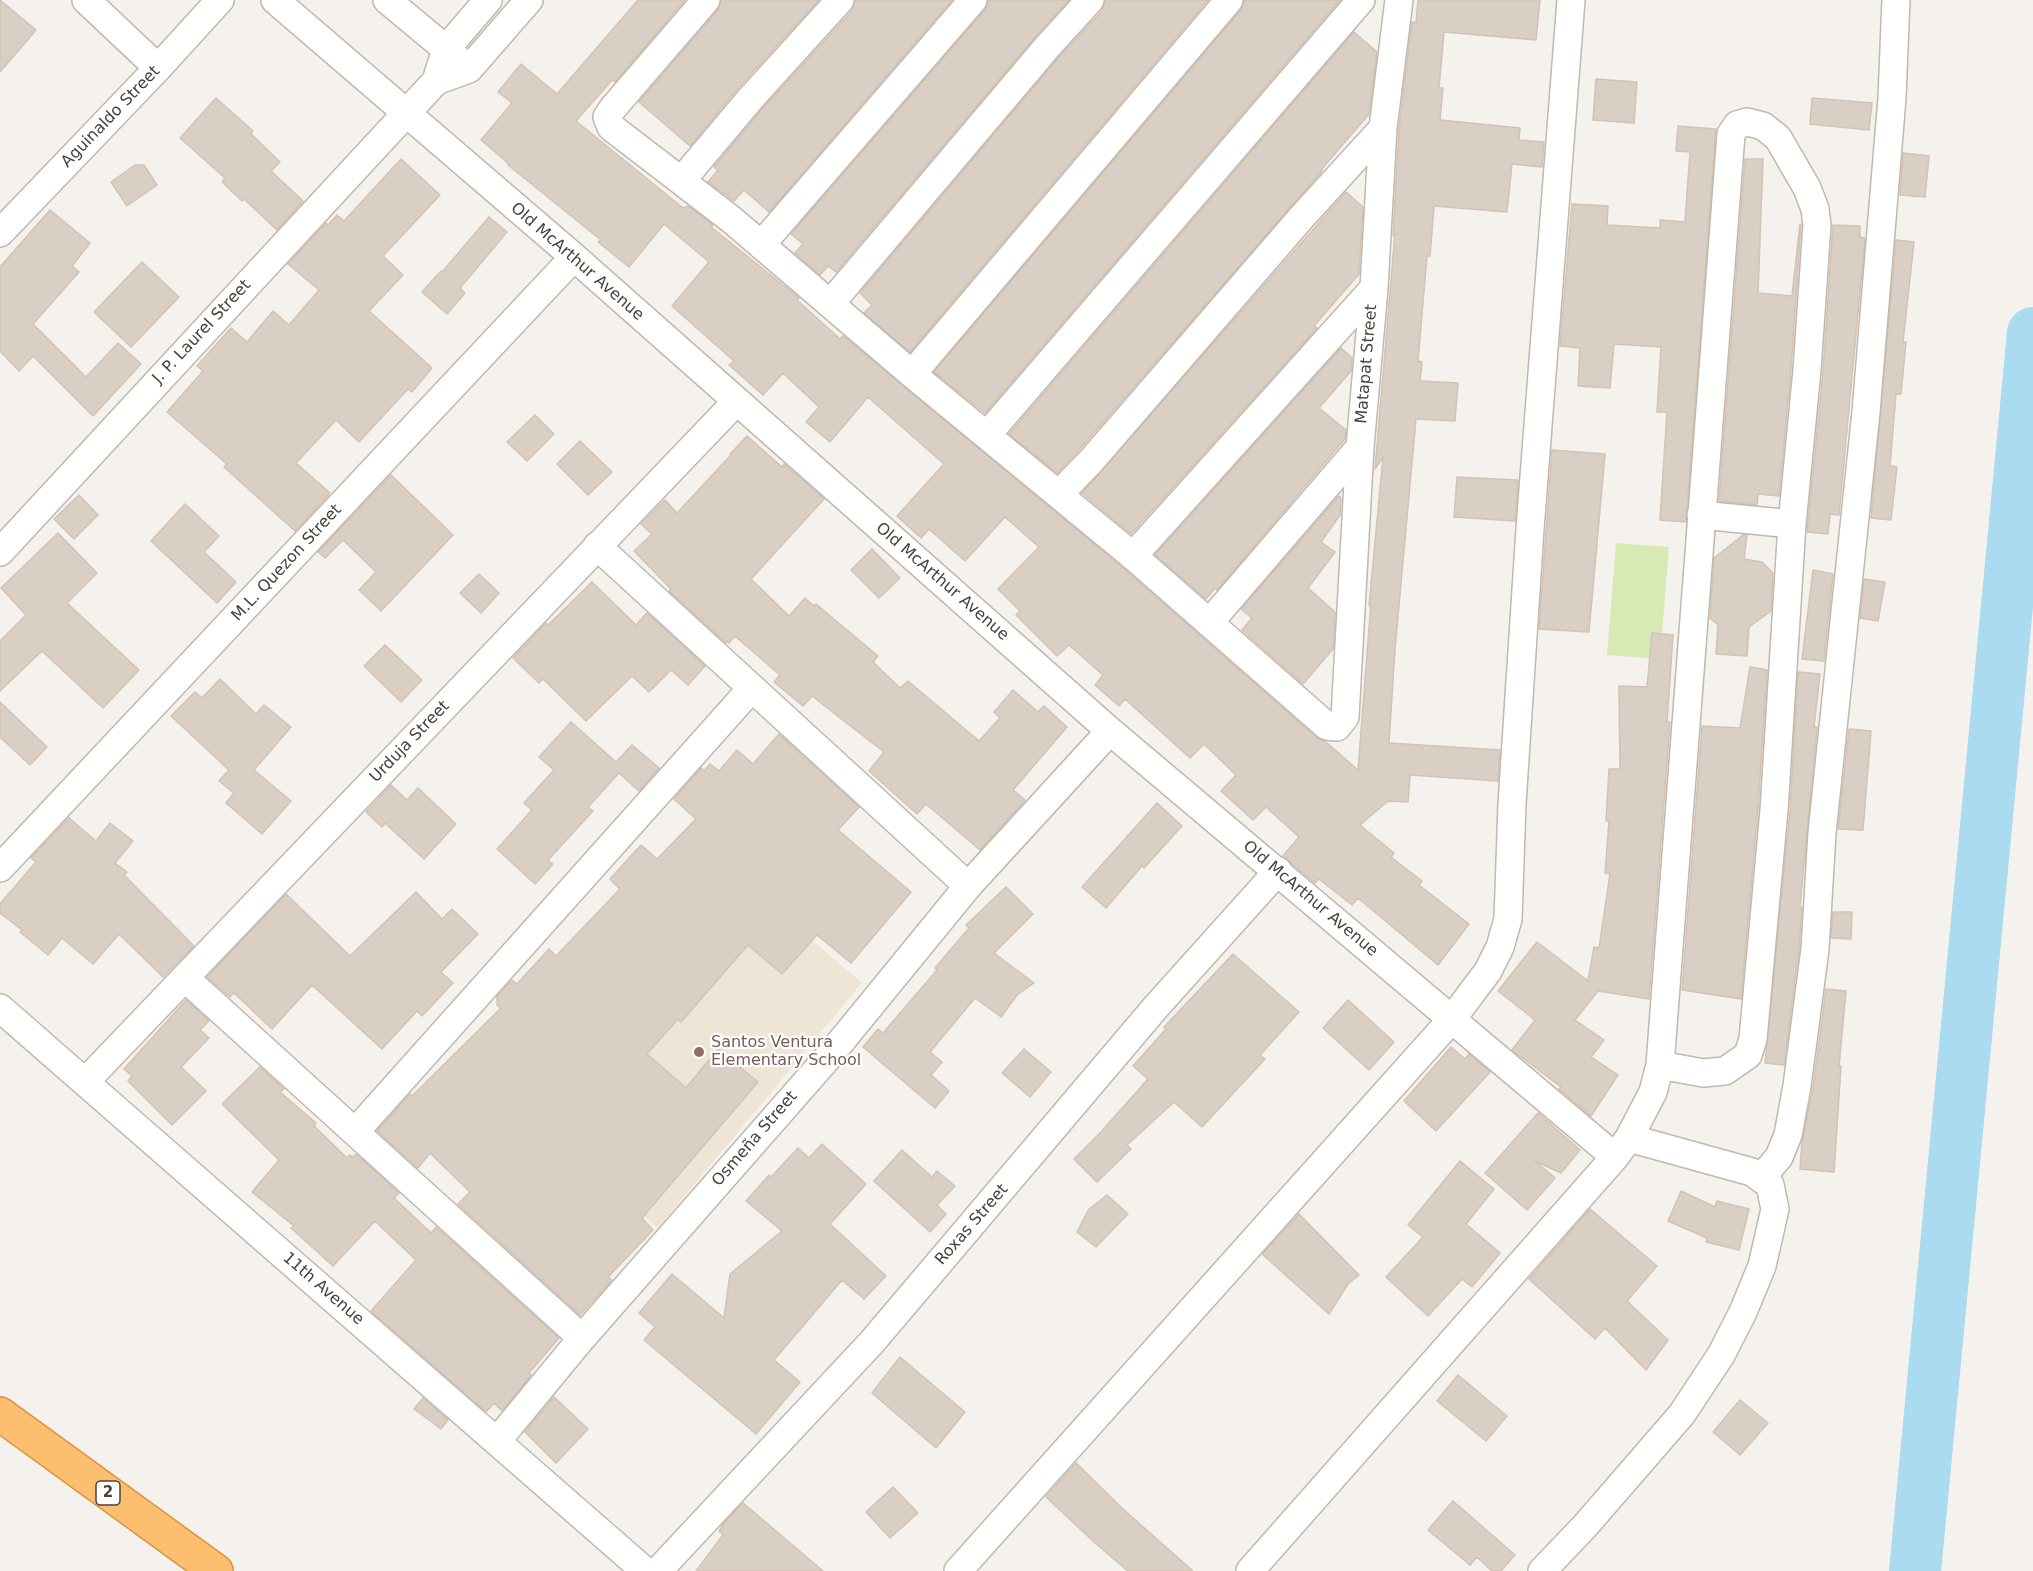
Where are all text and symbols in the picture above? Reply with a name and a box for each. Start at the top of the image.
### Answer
street label: Aguinaldo Street [58,62,164,172]
street label: Old McArthur Avenue [507,199,647,325]
street label: J. P. Laurel Street [149,276,255,388]
street label: Matapat Street [1352,304,1382,424]
street label: M.L. Quezon Street [228,501,346,625]
street label: Old McArthur Avenue [872,519,1012,645]
street label: Urduja Street [366,697,454,787]
street label: Old McArthur Avenue [1239,837,1381,961]
place label: Santos Ventura Elementary School [711,1033,861,1071]
marker: Santos Ventura Elementary School [692,1045,706,1059]
street label: Osmeña Street [708,1087,802,1191]
street label: Roxas Street [932,1181,1012,1269]
street label: 11th Avenue [278,1249,368,1329]
road number: 2 [96,1481,120,1505]

